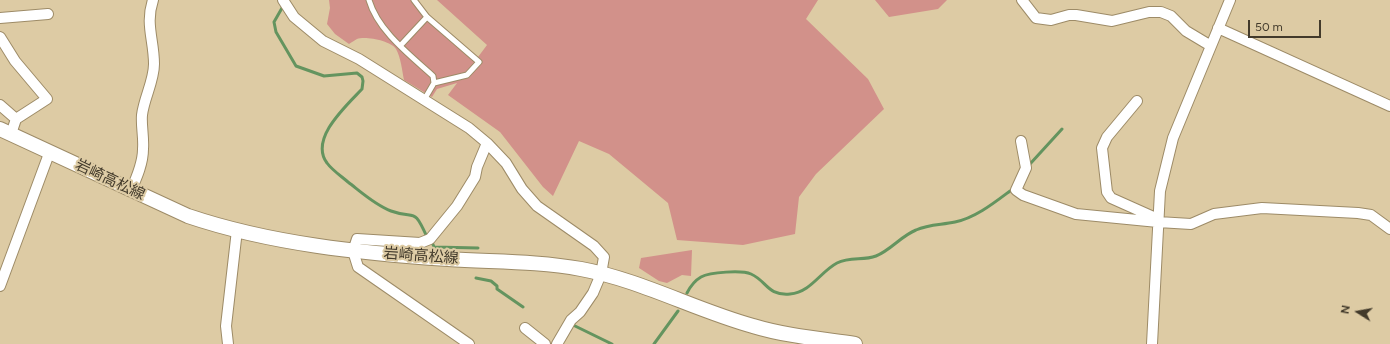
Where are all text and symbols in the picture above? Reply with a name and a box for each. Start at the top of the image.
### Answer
scale bar [1250,12,1323,38]
text: 50 m [1255,20,1283,34]
street label: 岩崎高松線 [72,156,148,204]
street label: 岩崎高松線 [383,244,459,268]
north arrow [1338,292,1378,332]
text: N [1339,304,1353,315]

